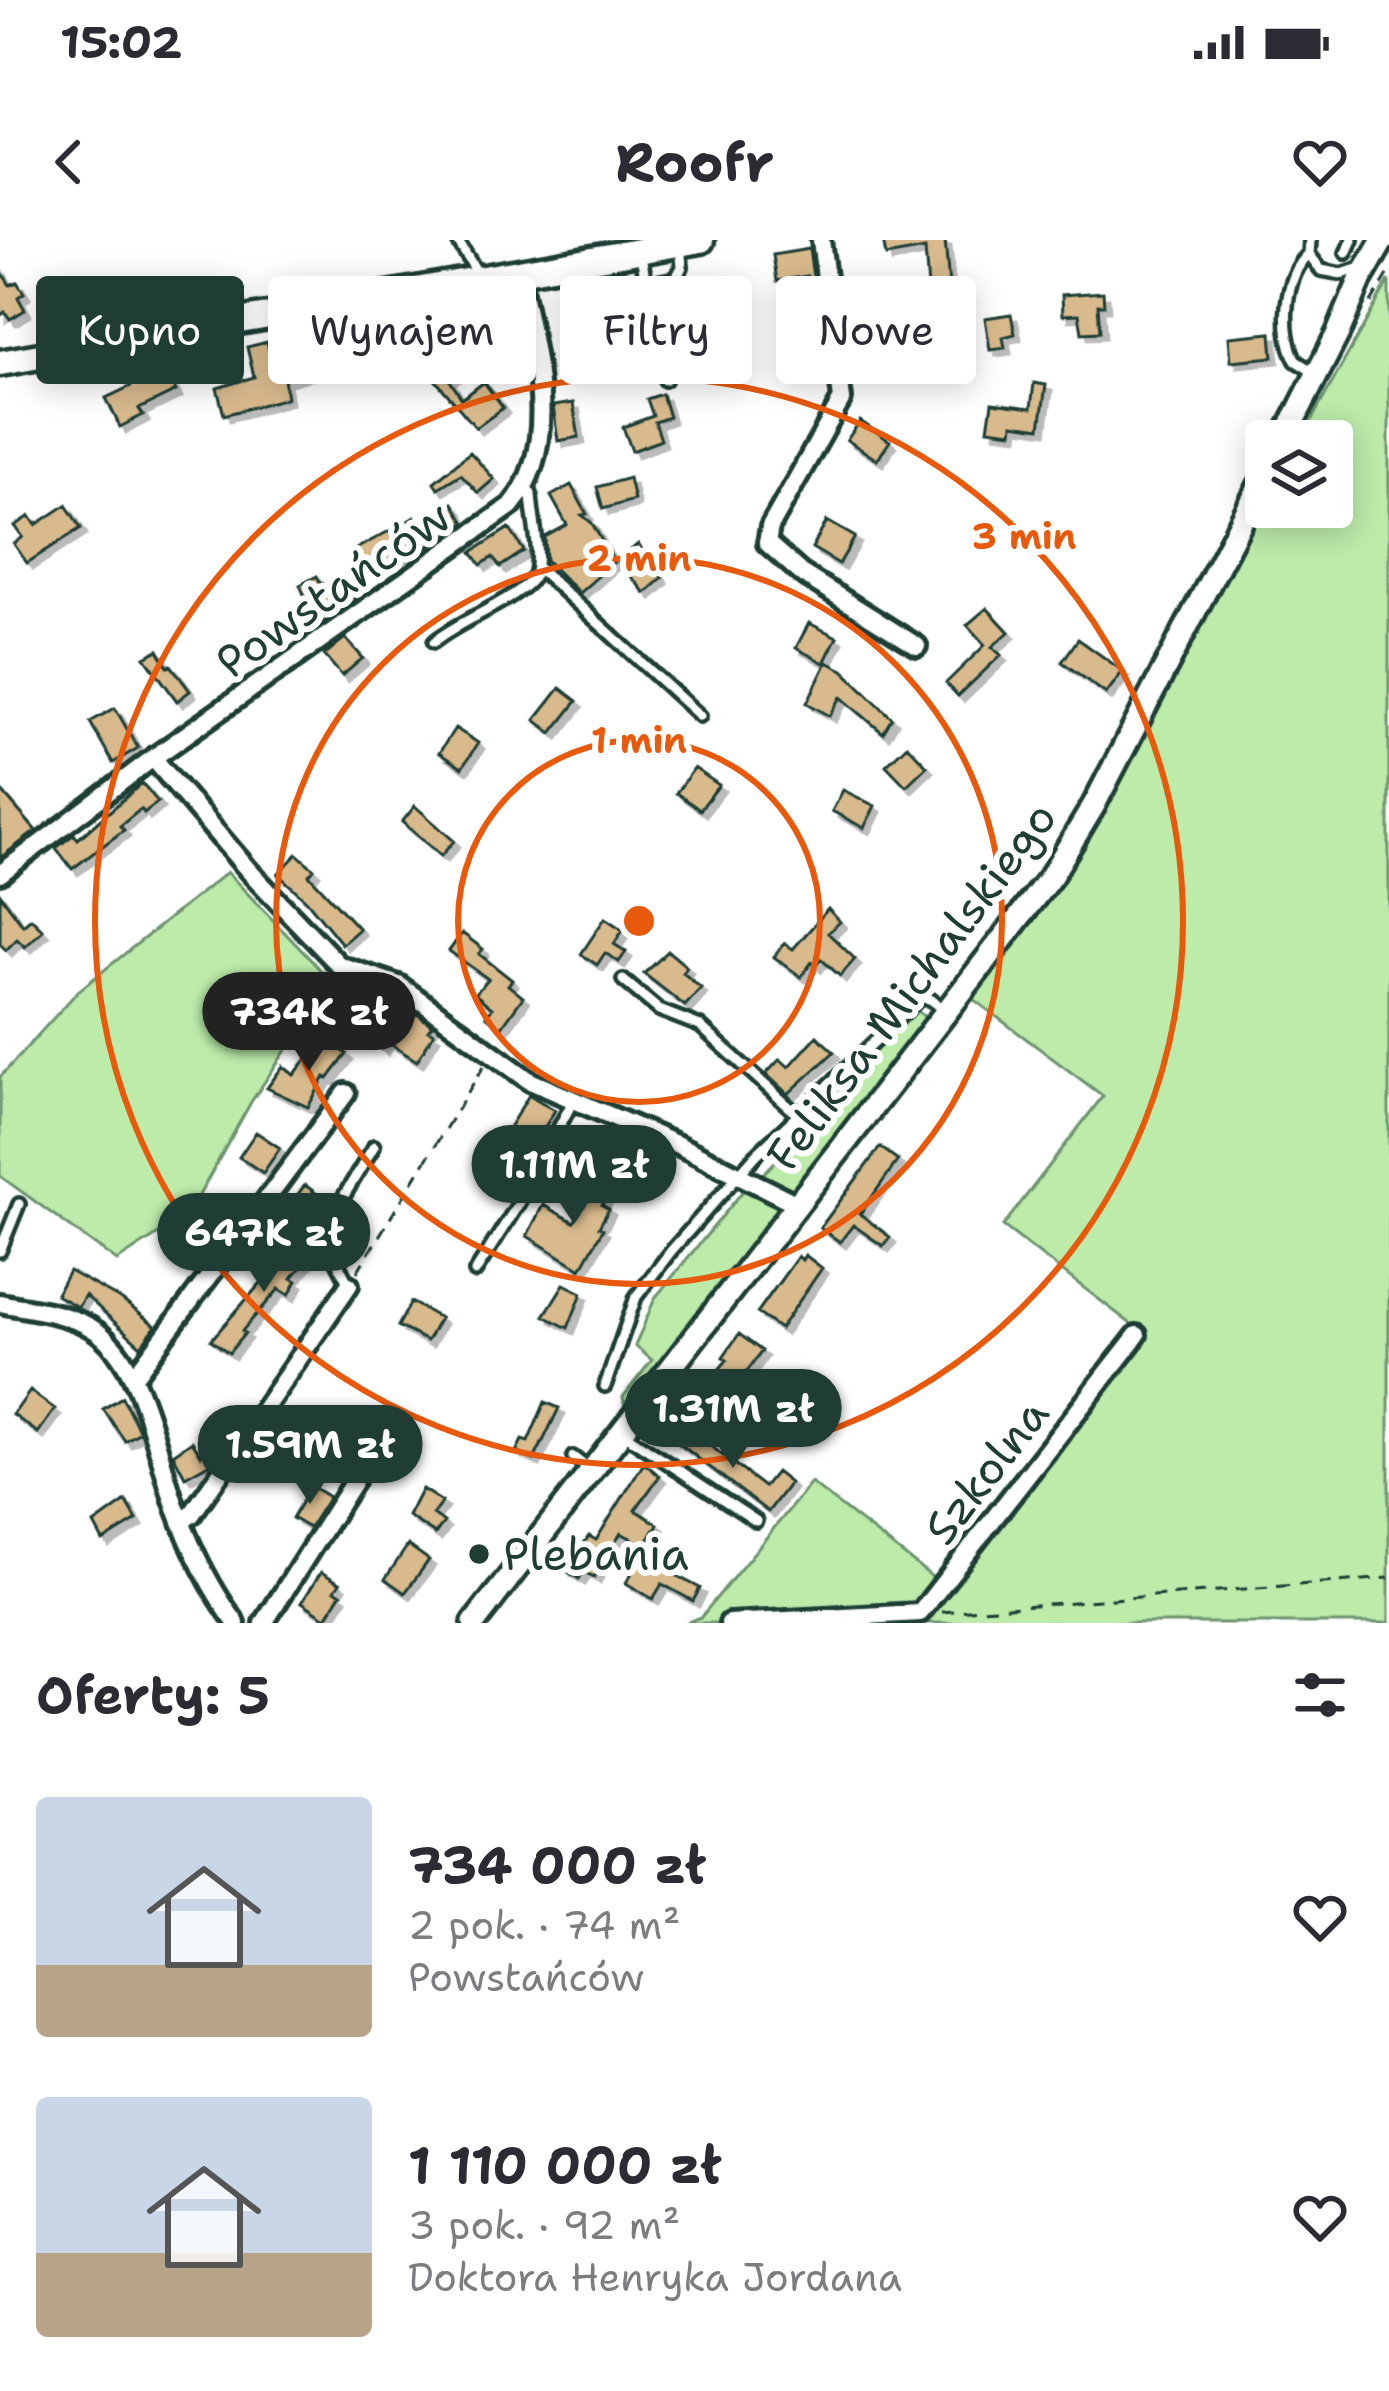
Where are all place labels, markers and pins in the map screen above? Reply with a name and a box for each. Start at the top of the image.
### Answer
centre of rings [618,900,660,942]
pin: 734K zł [198,972,420,1074]
pin: 1.11M zł [450,1125,698,1227]
pin: 647K zł [153,1193,375,1295]
pin: 1.31M zł [609,1369,857,1471]
pin: 1.59M zł [186,1405,434,1507]
place label: Plebania [503,1524,689,1584]
marker: Plebania [466,1541,492,1567]

